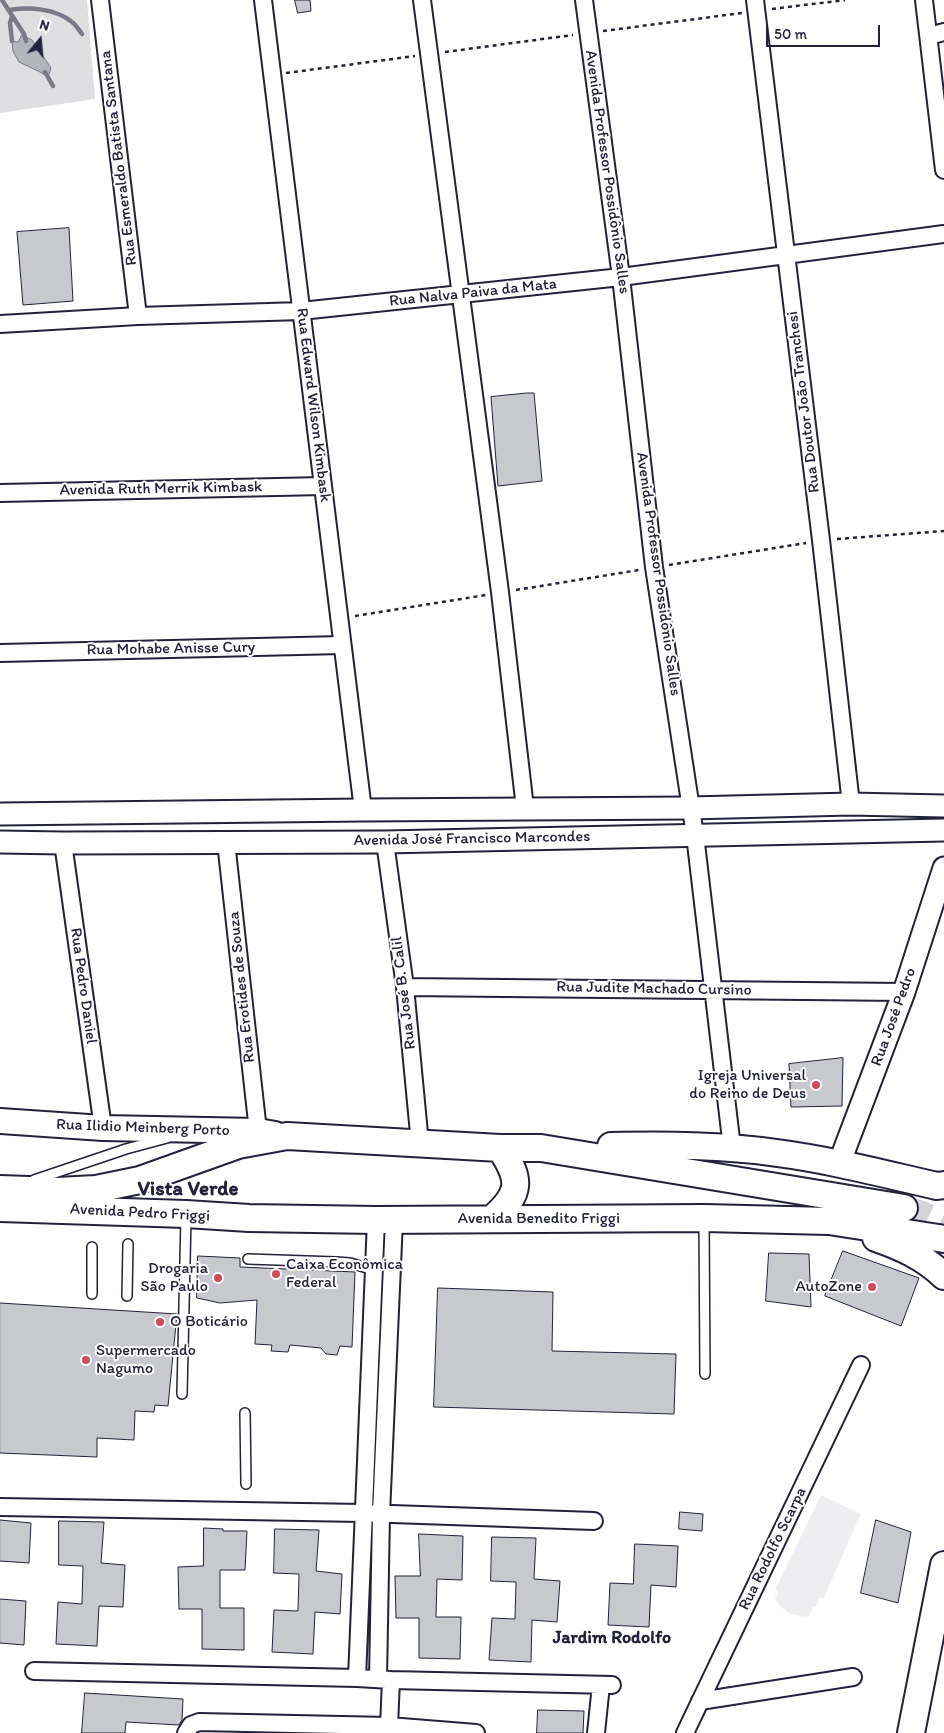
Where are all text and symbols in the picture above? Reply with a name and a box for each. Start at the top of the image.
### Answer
north arrow [15,15,65,65]
scale bar [769,15,883,47]
text: N [38,16,52,35]
text: 50 m [774,25,807,43]
street label: Rua Esmeraldo Batista Santana [96,49,142,267]
street label: Avenida Professor Possidônio Salles [580,49,634,295]
street label: Rua Nalva Paiva da Mata [388,275,558,311]
street label: Rua Edward Wilson Kimbask [292,307,334,503]
street label: Rua Doutor João Tranchesi [783,310,825,494]
street label: Avenida Professor Possidônio Salles [631,451,685,697]
street label: Avenida Ruth Merrik Kimbask [60,478,262,500]
street label: Rua Mohabe Anisse Cury [87,638,255,660]
street label: Avenida José Francisco Marcondes [353,827,591,851]
street label: Rua Erotides de Souza [225,910,259,1064]
street label: Rua Pedro Daniel [65,927,101,1045]
street label: Rua José B. Calil [388,935,420,1051]
street label: Rua José Pedro [867,965,921,1069]
street label: Rua Judite Machado Cursino [556,978,752,1000]
place label: Igreja Universal do Reino de Deus [689,1066,806,1104]
marker: Igreja Universal do Reino de Deus [810,1079,822,1091]
street label: Rua Ilidio Meinberg Porto [56,1115,230,1141]
district label: Vista Verde [137,1177,239,1203]
street label: Avenida Pedro Friggi [70,1200,210,1226]
street label: Avenida Benedito Friggi [458,1209,620,1229]
place label: Caixa Econômica Federal [286,1255,403,1293]
place label: Drogaria São Paulo [141,1259,208,1297]
marker: Caixa Econômica Federal [270,1268,282,1280]
marker: Drogaria São Paulo [212,1272,224,1284]
place label: AutoZone [796,1277,862,1297]
marker: AutoZone [866,1281,878,1293]
place label: O Boticário [170,1312,248,1332]
marker: O Boticário [154,1316,166,1328]
place label: Supermercado Nagumo [96,1341,196,1379]
marker: Supermercado Nagumo [80,1354,92,1366]
street label: Rua Rodolfo Scarpa [735,1484,811,1614]
district label: Jardim Rodolfo [553,1627,671,1649]

